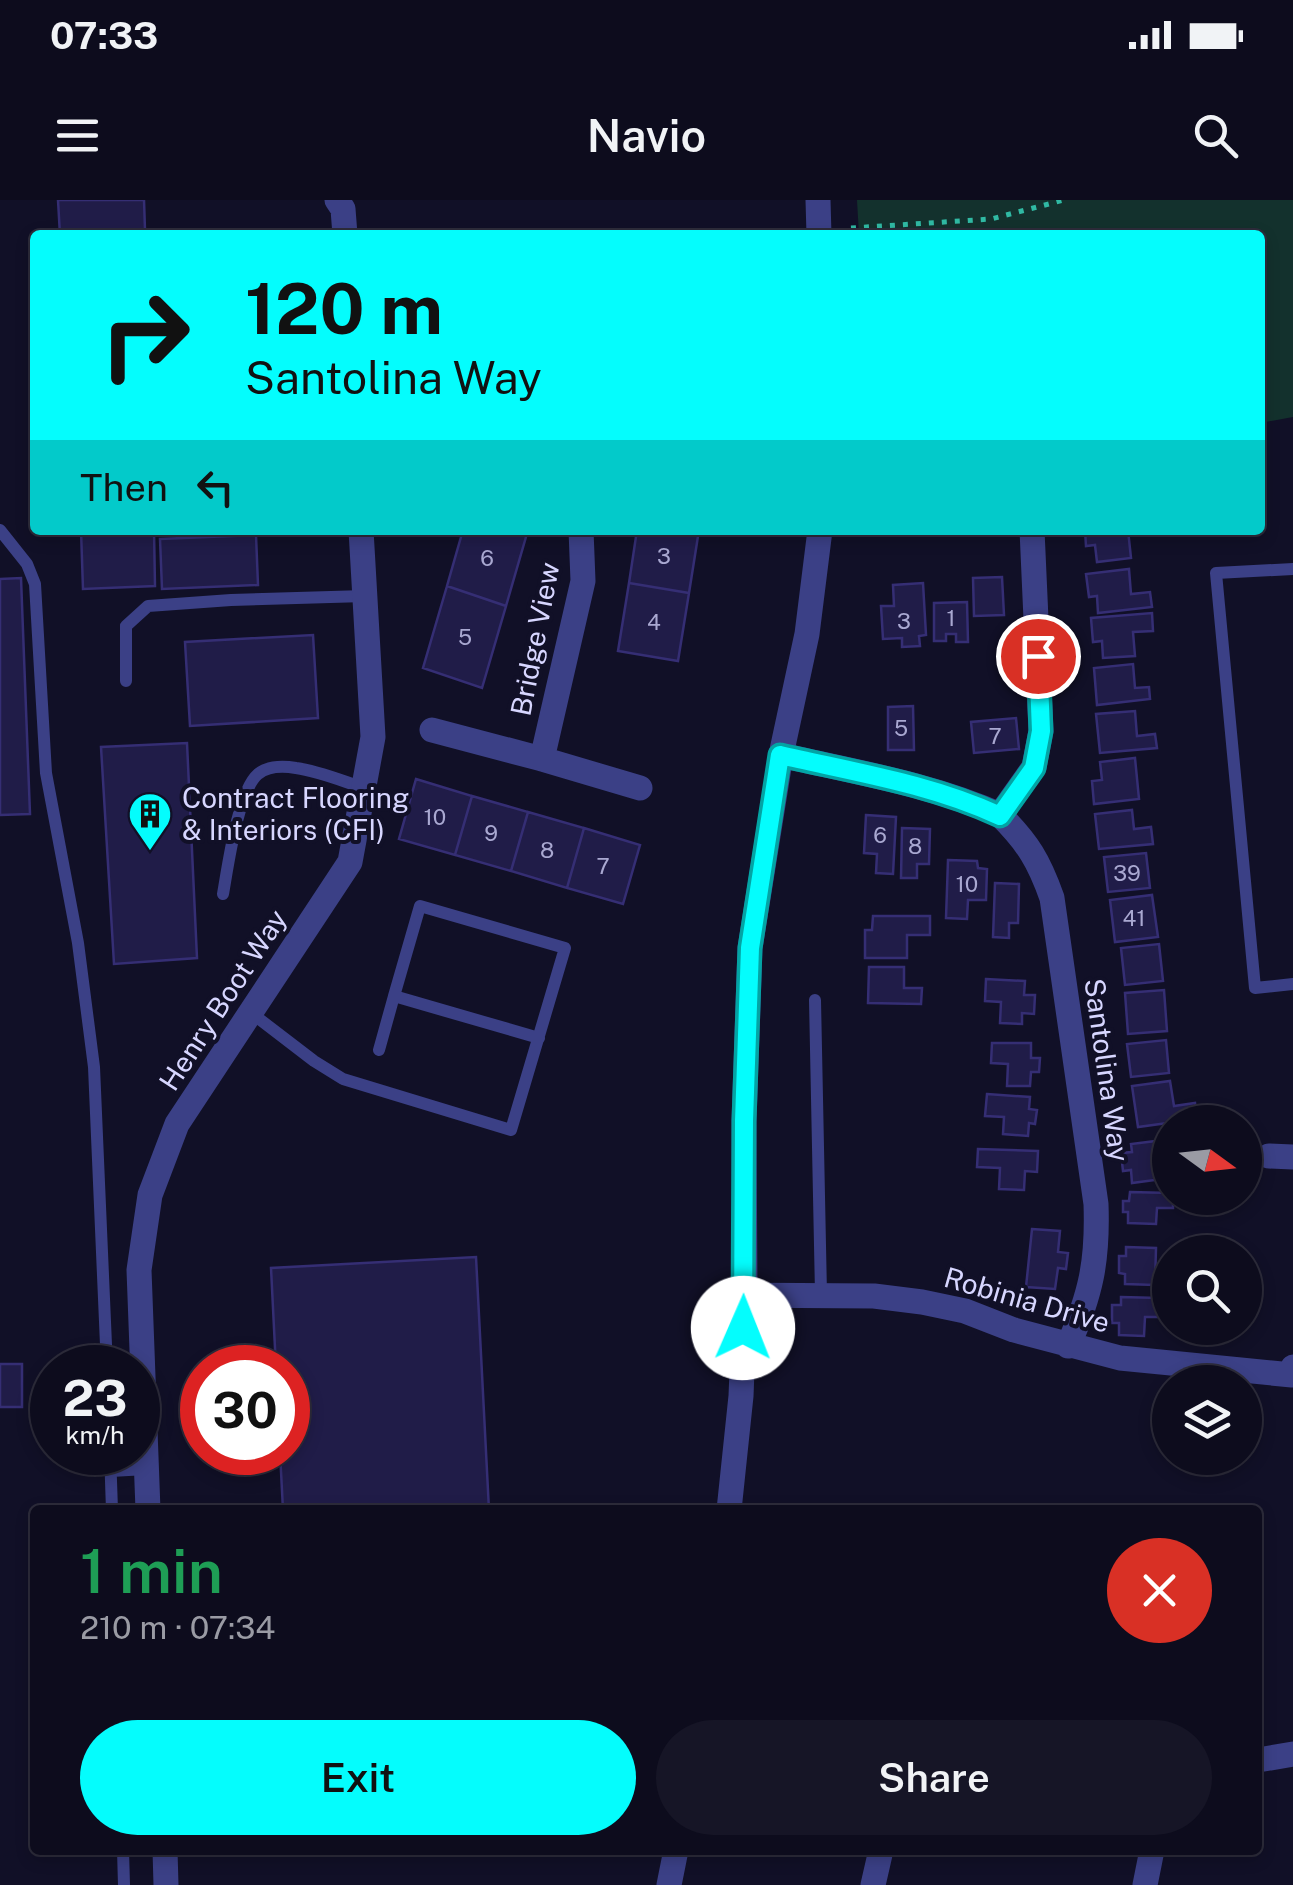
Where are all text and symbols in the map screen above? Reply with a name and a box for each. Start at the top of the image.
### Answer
text: 07:33 [50,13,158,58]
icon: menu [50,108,105,163]
icon: search [1188,108,1243,163]
text: Navio [587,109,706,162]
text: 120 m [245,267,443,350]
icon: right [80,270,210,400]
text: Santolina Way [245,351,542,404]
icon: left [188,460,243,515]
text: Then [80,465,168,510]
house number: 3 [657,543,671,569]
house number: 6 [480,545,494,571]
street label: Bridge View [503,559,566,718]
house number: 1 [947,605,955,631]
house number: 3 [897,608,911,634]
house number: 4 [647,609,661,635]
pin [996,614,1081,699]
house number: 5 [458,624,472,650]
icon: arrive [1011,629,1066,684]
house number: 5 [894,715,908,741]
house number: 7 [988,723,1002,749]
place label: Contract Flooring & Interiors (CFI) [182,781,409,846]
building icon: Contract Flooring & Interiors (CFI) [127,791,173,852]
house number: 10 [424,804,446,830]
house number: 9 [484,820,498,846]
house number: 6 [873,822,887,848]
house number: 8 [908,833,922,859]
house number: 8 [540,837,554,863]
house number: 7 [596,853,610,879]
house number: 39 [1113,860,1141,886]
house number: 10 [956,871,978,897]
street label: Henry Boot Way [152,903,293,1096]
house number: 41 [1123,905,1145,931]
street label: Santolina Way [1078,976,1137,1164]
north arrow [1152,1105,1262,1215]
map controls [1152,1105,1262,1475]
button: search [1152,1235,1262,1345]
street label: Robinia Drive [941,1260,1114,1339]
position arrow [691,1276,795,1380]
speed limit sign: 30 [180,1345,310,1475]
button: layers [1152,1365,1262,1475]
text: 23 [62,1368,128,1427]
text: km/h [66,1420,124,1450]
text: 1 min [80,1536,223,1607]
button: close [1107,1538,1212,1643]
text: 210 m · 07:34 [80,1609,275,1646]
button: Exit [80,1720,636,1835]
button: Share [656,1720,1212,1835]

